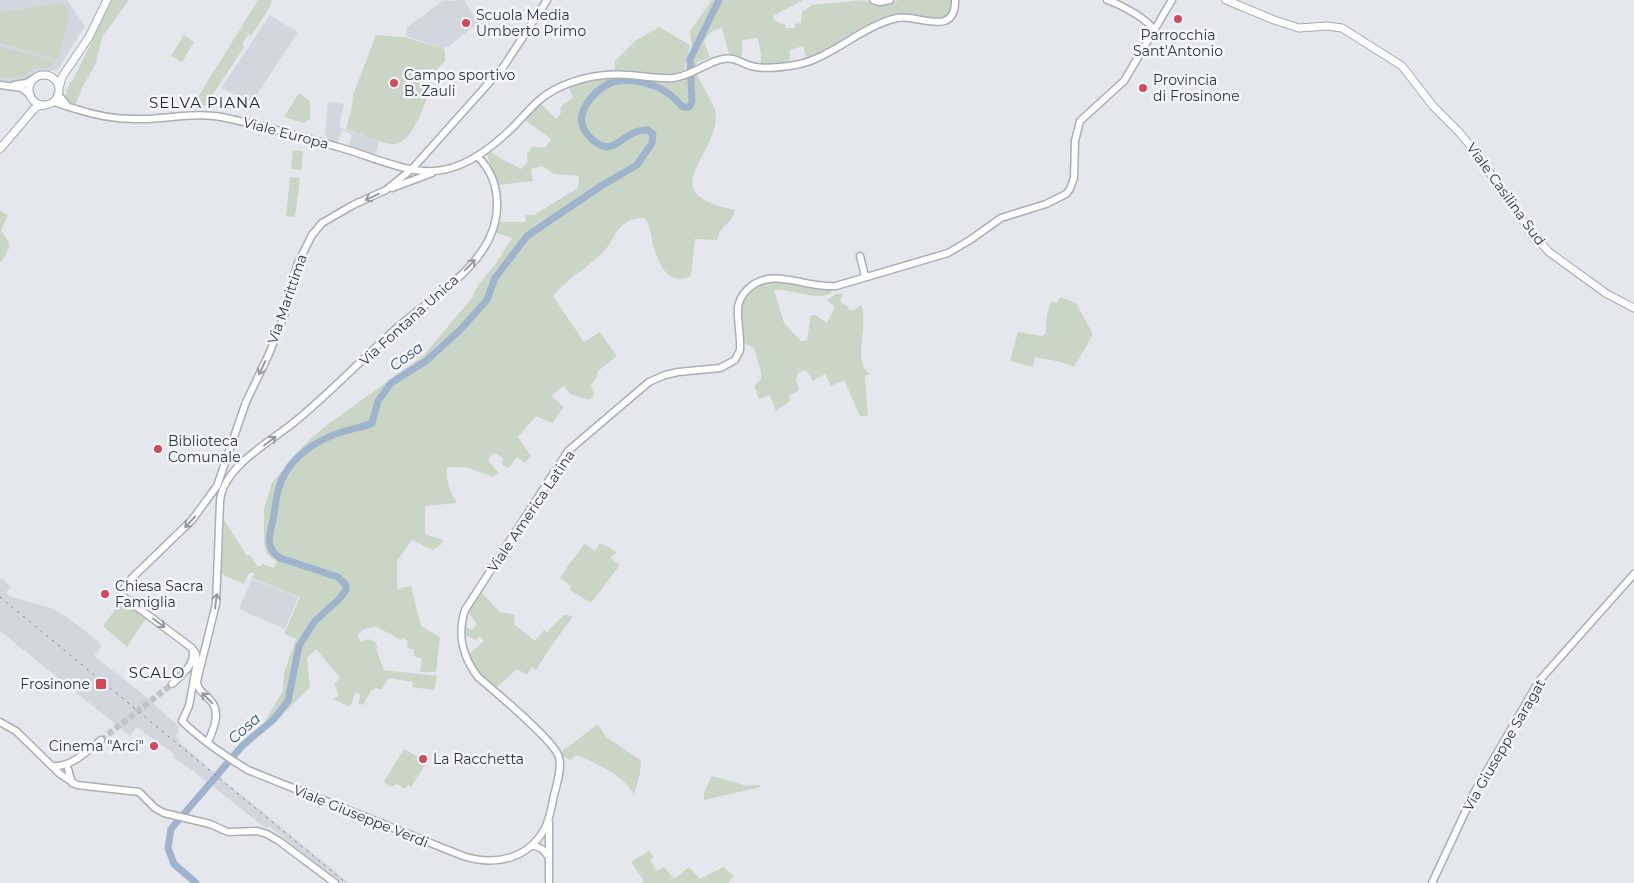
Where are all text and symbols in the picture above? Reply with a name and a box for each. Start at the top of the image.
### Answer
place label: Scuola Media Umberto Primo [476,6,586,40]
marker: Parrocchia Sant'Antonio [1172,13,1184,25]
marker: Scuola Media Umberto Primo [460,17,472,29]
place label: Parrocchia Sant'Antonio [1133,26,1223,60]
place label: Campo sportivo B. Zauli [404,66,516,100]
place label: Provincia di Frosinone [1153,71,1240,105]
marker: Campo sportivo B. Zauli [388,77,400,89]
marker: Provincia di Frosinone [1137,82,1149,94]
district label: SELVA PIANA [149,93,261,112]
street label: Viale Europa [241,113,331,153]
street label: Viale Casilina Sud [1463,139,1549,249]
one-way arrow [365,192,380,202]
street label: Via Marittima [263,252,311,346]
one-way arrow [464,259,477,271]
street label: Via Fontana Unica [356,271,462,369]
water label: Cosa [385,337,427,375]
one-way arrow [257,360,266,375]
place label: Biblioteca Comunale [168,432,241,466]
one-way arrow [263,436,277,446]
marker: Biblioteca Comunale [152,443,164,455]
street label: Viale America Latina [483,446,579,576]
one-way arrow [184,516,196,528]
place label: Chiesa Sacra Famiglia [115,577,203,611]
marker: Chiesa Sacra Famiglia [99,588,111,600]
one-way arrow [211,594,221,610]
one-way arrow [152,618,166,628]
district label: SCALO [129,663,185,682]
place label: Frosinone [20,675,90,693]
street label: Via Giuseppe Saragat [1459,676,1549,814]
marker: Frosinone [94,677,108,691]
one-way arrow [201,692,213,704]
water label: Cosa [224,708,264,748]
place label: Cinema "Arci" [49,737,144,755]
marker: Cinema "Arci" [148,740,160,752]
place label: La Racchetta [433,750,524,768]
marker: La Racchetta [417,753,429,765]
street label: Viale Giuseppe Verdi [291,781,431,851]

